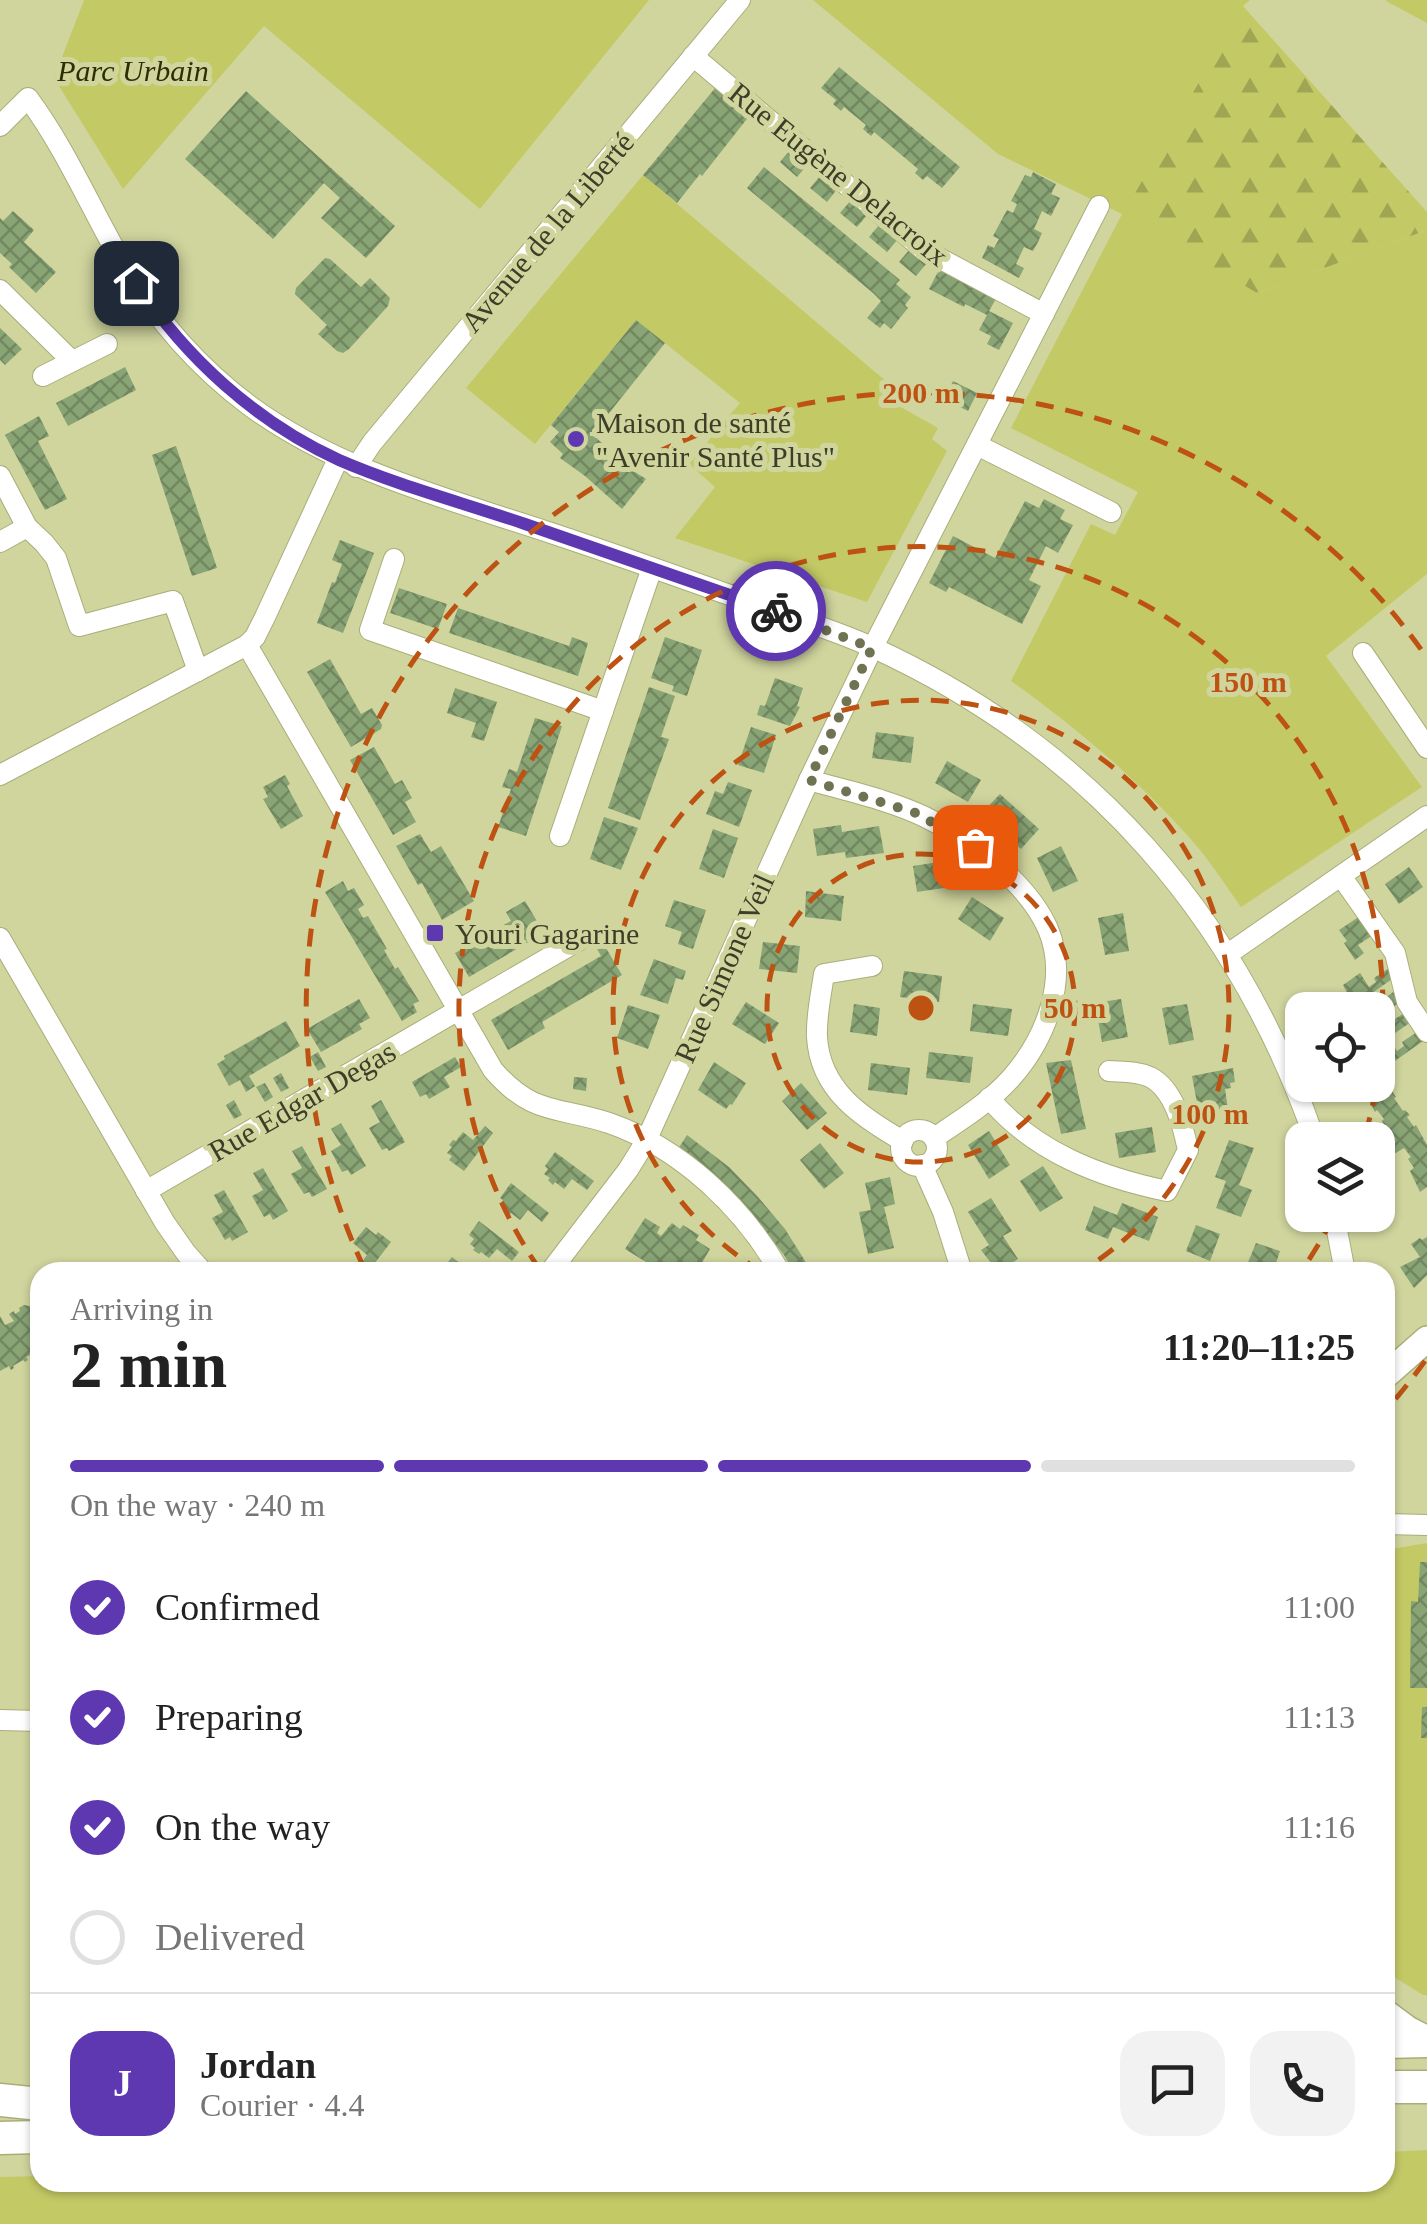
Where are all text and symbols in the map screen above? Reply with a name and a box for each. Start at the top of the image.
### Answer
park label: Parc Urbain [56,54,209,87]
street label: Rue Eugène Delacroix [723,76,955,272]
street label: Avenue de la Liberté [454,126,640,338]
pin [94,241,179,326]
icon: home [109,256,164,311]
text: 200 m [882,376,960,409]
place label: Maison de santé "Avenir Santé Plus" [596,406,835,473]
marker: Maison de santé "Avenir Santé Plus" [565,428,587,450]
courier [726,561,826,661]
icon: bike [749,584,804,639]
text: 150 m [1209,665,1287,698]
pin [933,805,1018,890]
icon: bag [948,820,1003,875]
street label: Rue Simone Veil [668,869,780,1067]
place label: Youri Gagarine [455,917,639,950]
marker: Youri Gagarine [424,922,446,944]
centre of rings [903,990,939,1026]
text: 50 m [1044,991,1106,1024]
map controls [1285,992,1395,1232]
button: locate [1285,992,1395,1102]
street label: Rue Edgar Degas [203,1034,401,1168]
text: 100 m [1171,1097,1249,1130]
button: layers [1285,1122,1395,1232]
text: Arriving in [70,1291,213,1327]
text: 11:20–11:25 [1163,1326,1355,1368]
text: 2 min [70,1329,227,1401]
text: On the way · 240 m [70,1487,325,1523]
icon: check [70,1580,125,1635]
text: Confirmed [155,1586,320,1628]
text: 11:00 [1283,1589,1355,1625]
icon: check [70,1690,125,1745]
text: Preparing [155,1696,303,1738]
text: 11:13 [1283,1699,1355,1735]
icon: check [70,1800,125,1855]
text: On the way [155,1806,330,1848]
text: 11:16 [1283,1809,1355,1845]
text: Delivered [155,1916,305,1958]
button: chat [1120,2031,1225,2136]
button: phone [1250,2031,1355,2136]
text: Jordan [200,2044,316,2086]
text: J [113,2062,132,2104]
text: Courier · 4.4 [200,2087,364,2123]

